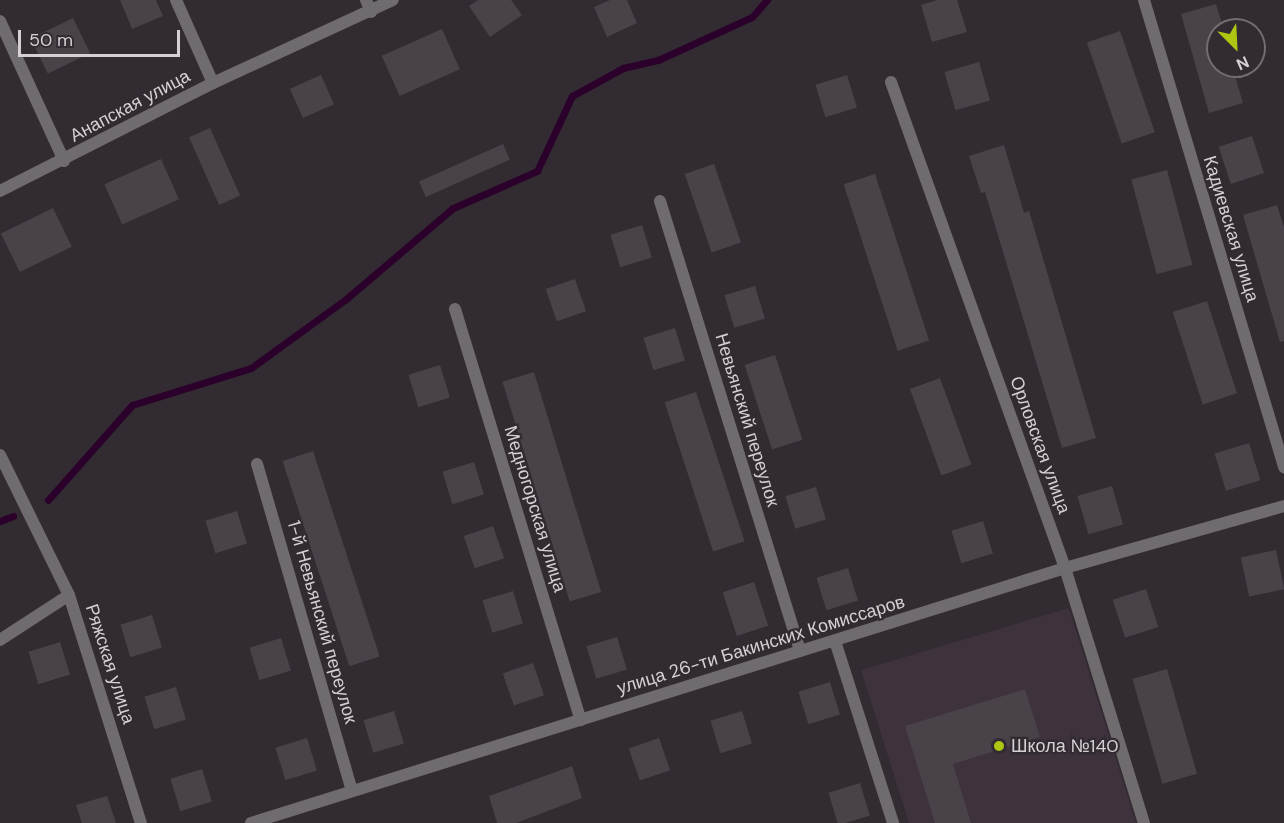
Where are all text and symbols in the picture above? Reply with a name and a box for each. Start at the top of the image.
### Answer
scale bar [21,18,183,56]
north arrow [1206,18,1266,78]
text: 50 m [29,28,73,52]
text: N [1233,51,1252,75]
street label: Анапская улица [66,65,194,147]
street label: Кадиевская улица [1198,153,1264,305]
street label: Невьянский переулок [710,331,784,509]
street label: Орловская улица [1005,373,1075,517]
street label: Медногорская улица [499,423,571,595]
street label: 1-й Невьянский переулок [283,518,361,726]
street label: улица 26-ти Бакинских Комиссаров [615,591,907,699]
street label: Ряжская улица [80,601,140,727]
place label: Школа №140 [1011,735,1119,757]
marker: Школа №140 [992,739,1006,753]

